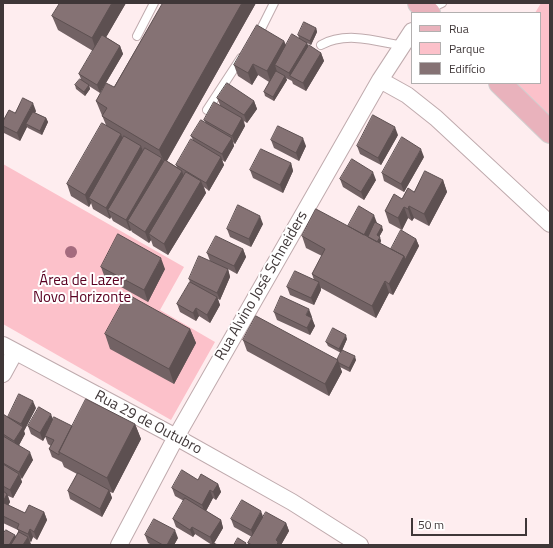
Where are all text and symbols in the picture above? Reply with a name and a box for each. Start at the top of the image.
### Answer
legend [411,12,541,84]
text: Rua [449,19,469,38]
text: Parque [449,39,485,58]
text: Edifício [449,59,485,78]
street label: Rua Alvino José Schneiders [212,208,312,364]
park label: Área de Lazer Novo Horizonte [33,272,131,307]
street label: Rua 29 de Outubro [91,387,205,459]
scale bar [413,510,529,536]
text: 50 m [418,515,444,534]

